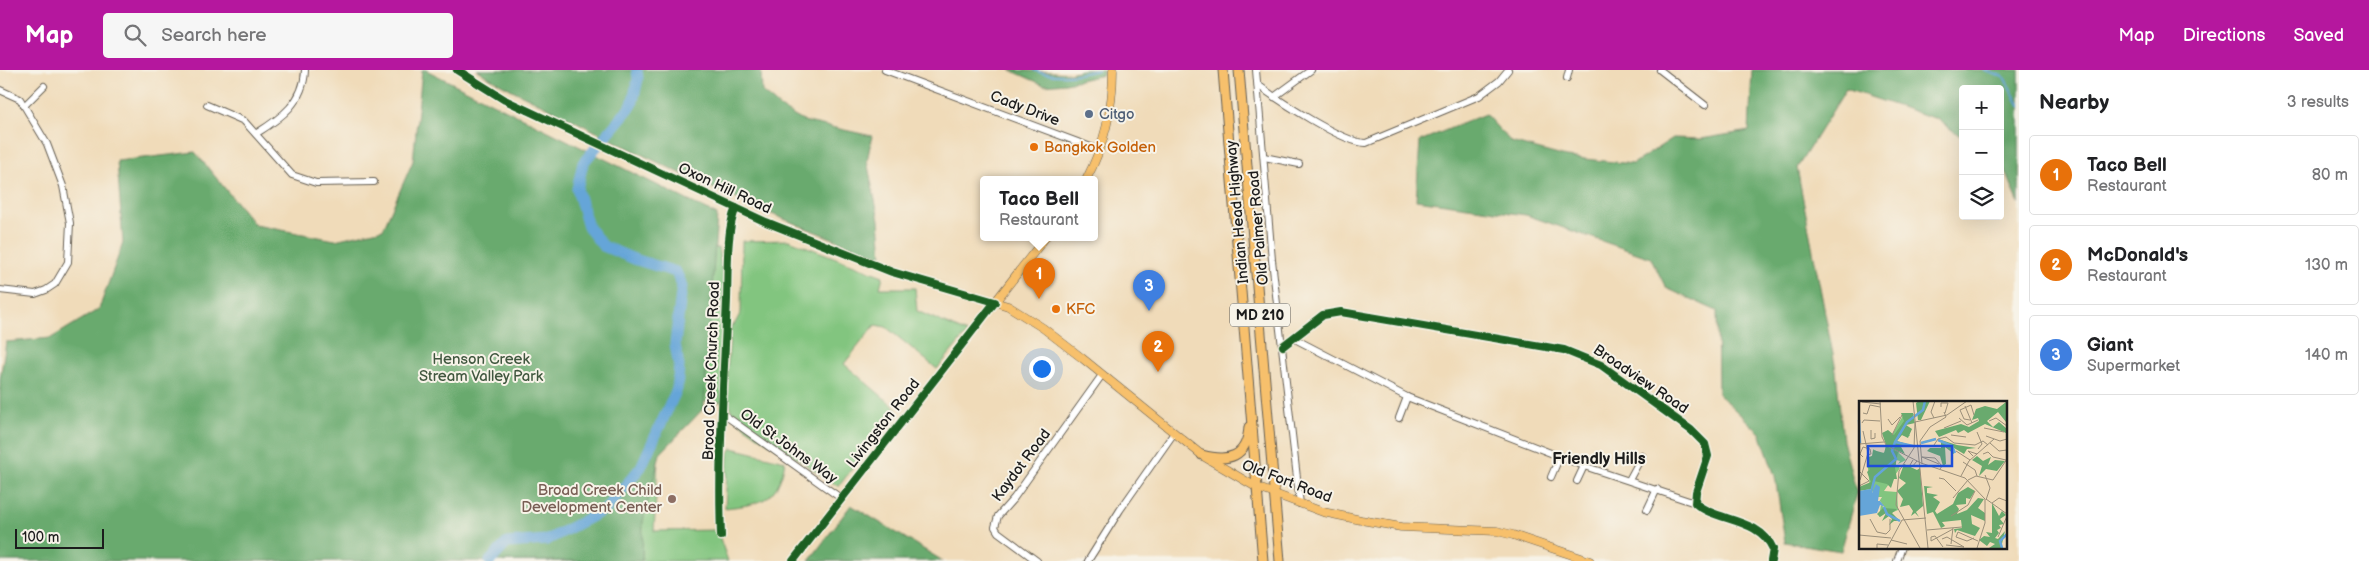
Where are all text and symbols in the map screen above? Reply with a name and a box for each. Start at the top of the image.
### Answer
search box [103,13,453,58]
text: Map [25,21,73,50]
icon: search [121,21,149,49]
text: Search here [161,24,267,47]
text: Map [2119,25,2155,46]
text: Directions [2183,25,2265,46]
text: Saved [2293,25,2344,46]
map controls [1959,85,2004,220]
button: + [1959,85,2004,130]
street label: Cady Drive [987,87,1062,130]
text: Nearby [2039,90,2109,115]
text: 3 results [2287,93,2349,112]
place label: Citgo [1099,105,1135,124]
marker: Citgo [1083,108,1095,120]
button: − [1959,130,2004,175]
place label: Bangkok Golden [1044,138,1156,157]
street label: Indian Head Highway [1222,139,1253,284]
marker: Bangkok Golden [1028,141,1040,153]
text: Taco Bell [2087,154,2167,177]
street label: Oxon Hill Road [675,159,774,218]
text: 1 [2053,166,2059,185]
text: 80 m [2312,166,2348,185]
street label: Old Palmer Road [1244,170,1273,286]
button: layers [1959,175,2004,220]
popup [980,176,1098,241]
text: Restaurant [2087,177,2167,196]
text: Taco Bell [999,188,1079,211]
text: Restaurant [999,211,1079,230]
text: McDonald's [2087,244,2188,267]
text: 2 [2051,256,2061,275]
text: 130 m [2305,256,2348,275]
pin: 1 [1023,258,1055,299]
text: Restaurant [2087,267,2167,286]
pin: 3 [1133,270,1165,311]
street label: Broad Creek Church Road [699,281,724,461]
place label: KFC [1066,300,1096,319]
marker: KFC [1050,303,1062,315]
road number: MD 210 [1230,304,1290,326]
pin: 2 [1142,331,1174,372]
text: Giant [2087,334,2133,357]
street label: Broadview Road [1589,341,1692,418]
text: 3 [2051,346,2061,365]
text: 140 m [2305,346,2348,365]
park label: Henson Creek Stream Valley Park [419,350,544,386]
your location [1029,356,1055,382]
text: Supermarket [2087,357,2180,376]
street label: Livingston Road [843,375,924,472]
inset map [1859,401,2006,548]
street label: Old St Johns Way [736,405,841,488]
street label: Kaydot Road [988,425,1055,505]
district label: Friendly Hills [1552,450,1646,469]
street label: Old Fort Road [1239,456,1334,507]
place label: Broad Creek Child Development Center [521,481,663,517]
marker: Broad Creek Child Development Center [666,493,678,505]
scale bar [15,526,104,549]
text: 100 m [22,529,59,546]

